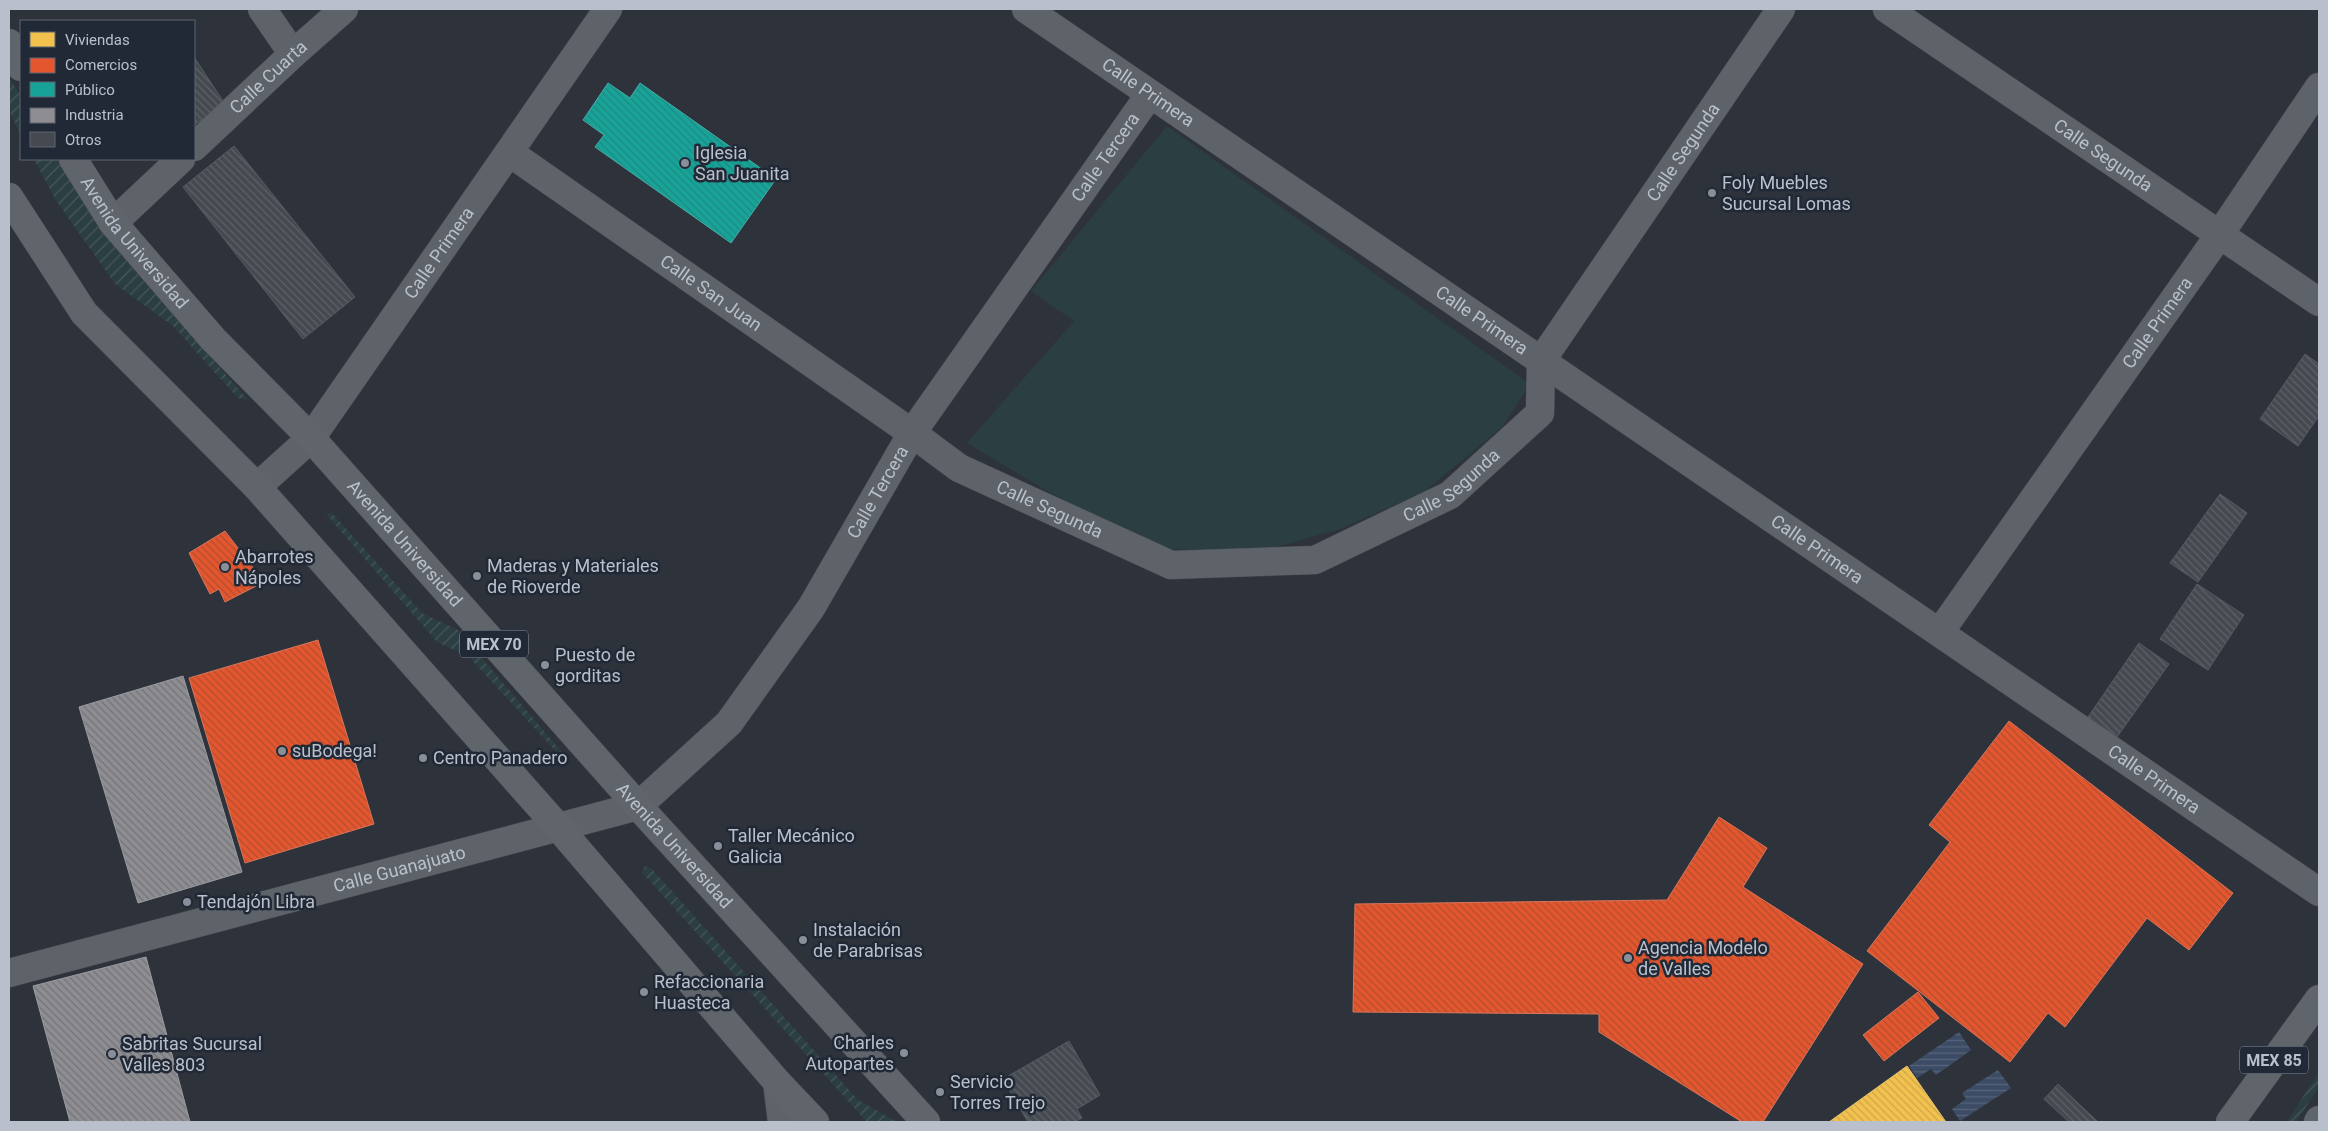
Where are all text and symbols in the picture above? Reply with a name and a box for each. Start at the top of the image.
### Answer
legend [20,20,195,160]
text: Viviendas [65,31,130,49]
street label: Calle Cuarta [225,36,311,118]
street label: Calle Primera [1098,53,1199,131]
text: Comercios [65,56,137,74]
text: Público [65,81,115,99]
street label: Calle Segunda [1642,99,1724,205]
text: Industria [65,106,124,124]
street label: Calle Tercera [1067,109,1144,206]
street label: Calle Segunda [2050,114,2157,196]
text: Otros [65,131,101,149]
place label: Iglesia San Juanita [695,142,790,184]
marker: Iglesia San Juanita [679,157,691,169]
place label: Foly Muebles Sucursal Lomas [1722,172,1851,214]
street label: Avenida Universidad [77,173,193,313]
marker: Foly Muebles Sucursal Lomas [1706,187,1718,199]
street label: Calle Primera [400,203,478,303]
street label: Calle San Juan [657,250,766,335]
street label: Calle Primera [2118,273,2196,372]
street label: Calle Primera [1432,281,1532,359]
street label: Calle Tercera [842,442,912,542]
street label: Calle Segunda [1399,444,1504,526]
street label: Avenida Universidad [343,475,467,611]
street label: Calle Segunda [993,476,1106,542]
street label: Calle Primera [1767,510,1868,588]
place label: Abarrotes Nápoles [235,546,314,588]
place label: Maderas y Materiales de Rioverde [487,555,659,597]
marker: Abarrotes Nápoles [219,561,231,573]
marker: Maderas y Materiales de Rioverde [471,570,483,582]
road number: MEX 70 [460,630,528,658]
place label: Puesto de gorditas [555,644,635,686]
marker: Puesto de gorditas [539,659,551,671]
place label: suBodega! [292,740,377,761]
street label: Calle Primera [2104,740,2204,818]
marker: suBodega! [276,745,288,757]
place label: Centro Panadero [433,747,567,768]
marker: Centro Panadero [417,752,429,764]
street label: Avenida Universidad [612,778,737,912]
place label: Taller Mecánico Galicia [728,825,855,867]
marker: Taller Mecánico Galicia [712,840,724,852]
street label: Calle Guanajuato [331,841,468,896]
place label: Tendajón Libra [197,891,315,912]
marker: Tendajón Libra [181,896,193,908]
place label: Instalación de Parabrisas [813,919,923,961]
marker: Instalación de Parabrisas [797,934,809,946]
place label: Agencia Modelo de Valles [1638,937,1768,979]
marker: Agencia Modelo de Valles [1622,952,1634,964]
place label: Refaccionaria Huasteca [654,971,764,1013]
marker: Refaccionaria Huasteca [638,986,650,998]
place label: Charles Autopartes [805,1032,894,1074]
place label: Sabritas Sucursal Valles 803 [122,1033,262,1075]
road number: MEX 85 [2240,1046,2308,1074]
marker: Charles Autopartes [898,1047,910,1059]
marker: Sabritas Sucursal Valles 803 [106,1048,118,1060]
place label: Servicio Torres Trejo [950,1071,1045,1113]
marker: Servicio Torres Trejo [934,1086,946,1098]

